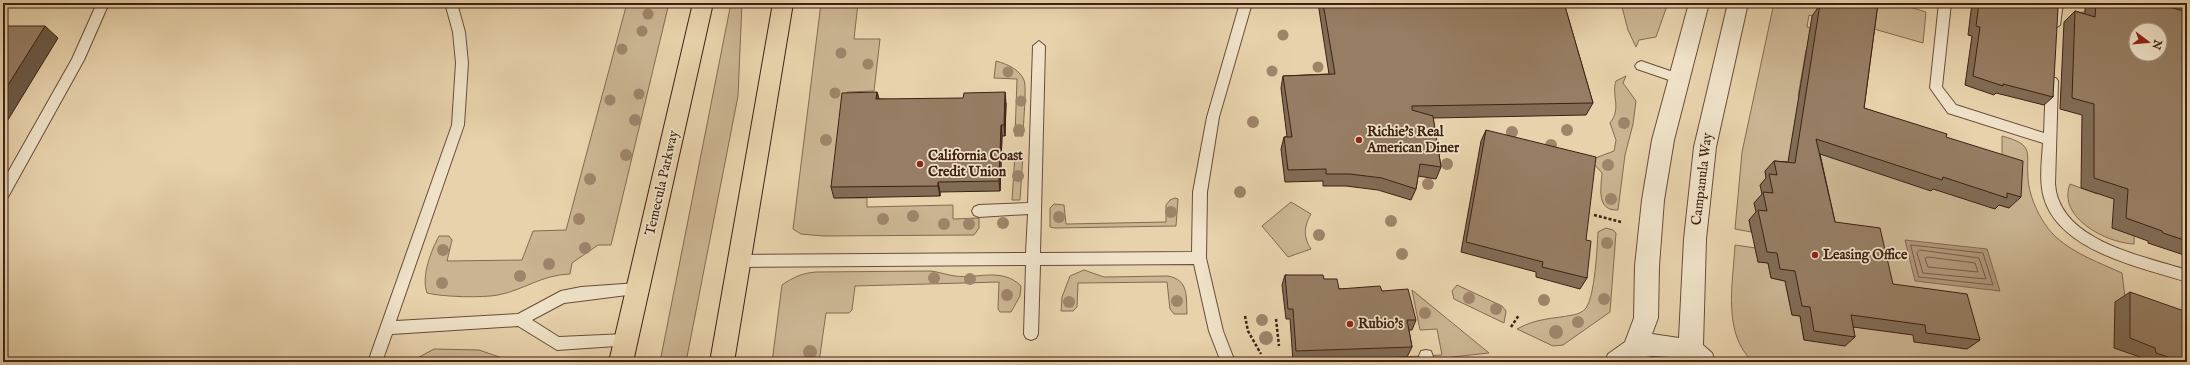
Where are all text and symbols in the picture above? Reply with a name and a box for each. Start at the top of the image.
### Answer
north arrow [2128,22,2168,62]
text: N [2148,37,2165,51]
place label: Richie's Real American Diner [1366,123,1460,157]
street label: Temecula Parkway [641,129,683,237]
street label: Campanula Way [1687,131,1717,226]
marker: Richie's Real American Diner [1354,135,1364,145]
place label: California Coast Credit Union [928,147,1023,181]
marker: California Coast Credit Union [915,159,925,169]
place label: Leasing Office [1823,246,1908,264]
marker: Leasing Office [1810,250,1820,260]
place label: Rubio's [1358,315,1403,333]
marker: Rubio's [1345,319,1355,329]

